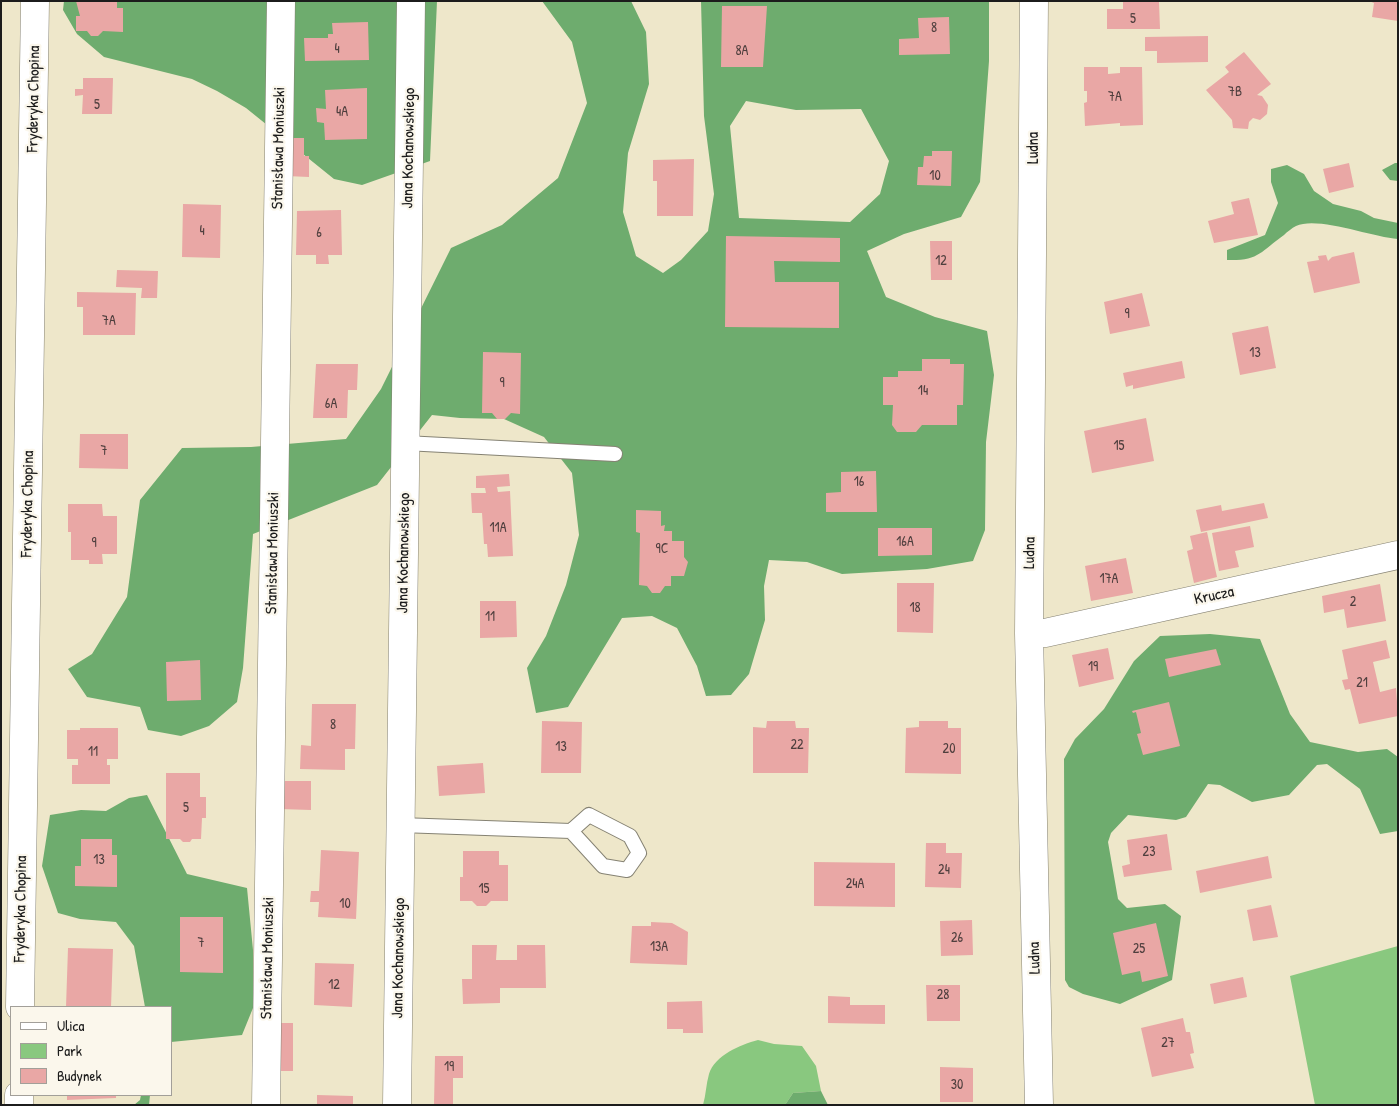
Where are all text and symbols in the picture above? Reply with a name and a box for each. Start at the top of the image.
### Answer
house number: 5 [1130,11,1136,27]
house number: 8 [931,20,937,36]
house number: 4 [334,41,340,57]
house number: 8A [736,43,748,59]
street label: Fryderyka Chopina [23,45,45,153]
house number: 7B [1228,84,1242,100]
street label: Stanisława Moniuszki [268,87,290,209]
street label: Jana Kochanowskiego [398,87,420,209]
house number: 7A [1108,89,1122,105]
house number: 5 [94,97,100,113]
house number: 4A [336,104,348,120]
street label: Ludna [1024,132,1044,164]
house number: 10 [929,168,941,184]
house number: 4 [199,223,205,239]
house number: 6 [316,225,322,241]
house number: 12 [935,253,947,269]
house number: 9 [1124,306,1130,322]
house number: 7A [102,313,116,329]
house number: 13 [1249,345,1261,361]
house number: 9 [499,375,505,391]
house number: 14 [918,383,928,399]
house number: 6A [325,396,337,412]
house number: 15 [1113,438,1125,454]
house number: 7 [101,443,107,459]
street label: Fryderyka Chopina [17,450,39,558]
house number: 16 [854,474,864,490]
street label: Stanisława Moniuszki [262,492,284,614]
street label: Jana Kochanowskiego [393,492,415,614]
house number: 11A [490,520,506,536]
house number: 16A [896,534,914,550]
house number: 9 [91,535,97,551]
street label: Ludna [1020,537,1040,569]
house number: 9C [656,541,668,557]
house number: 17A [1100,571,1118,587]
street label: Krucza [1192,582,1236,610]
house number: 2 [1350,594,1356,610]
house number: 18 [909,600,921,616]
house number: 11 [485,609,495,625]
house number: 19 [1088,659,1098,675]
house number: 21 [1356,675,1368,691]
house number: 8 [330,717,336,733]
house number: 22 [790,737,804,753]
house number: 13 [555,739,567,755]
house number: 20 [943,741,955,757]
house number: 11 [88,744,98,760]
house number: 5 [183,800,189,816]
house number: 23 [1143,844,1155,860]
house number: 13 [93,852,105,868]
street label: Fryderyka Chopina [10,855,32,963]
house number: 24 [938,862,950,878]
house number: 24A [846,876,864,892]
house number: 15 [478,881,490,897]
house number: 10 [339,896,351,912]
street label: Stanisława Moniuszki [257,897,279,1019]
street label: Jana Kochanowskiego [388,897,410,1019]
house number: 26 [951,930,963,946]
house number: 7 [198,935,204,951]
house number: 13A [650,939,668,955]
house number: 25 [1133,941,1145,957]
street label: Ludna [1025,942,1045,974]
house number: 12 [328,977,340,993]
house number: 28 [937,987,949,1003]
legend [10,1006,172,1096]
text: Ulica [57,1015,84,1036]
house number: 27 [1161,1035,1175,1051]
text: Park [57,1040,82,1061]
house number: 19 [444,1059,454,1075]
text: Budynek [57,1065,102,1086]
house number: 30 [951,1077,963,1093]

